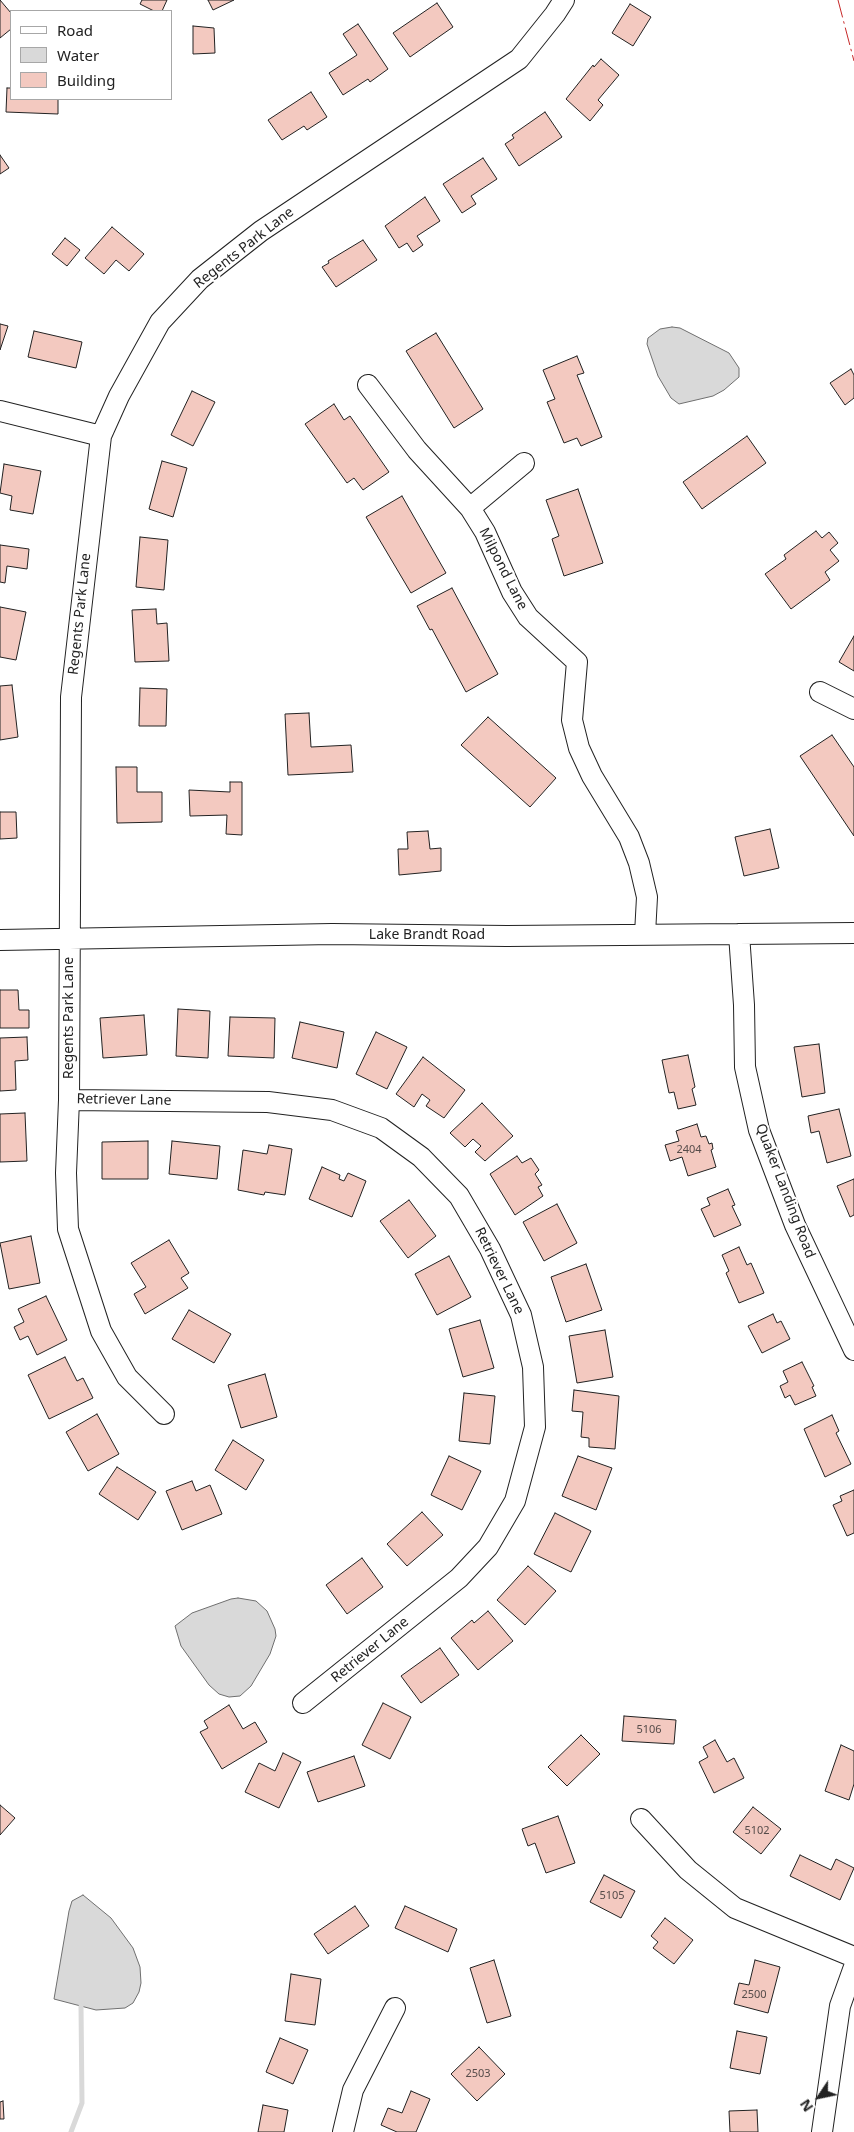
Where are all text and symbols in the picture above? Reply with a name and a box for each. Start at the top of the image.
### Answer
legend [10,10,172,100]
text: Road [57,20,93,40]
text: Water [57,45,99,65]
text: Building [57,70,115,90]
street label: Regents Park Lane [191,204,297,292]
street label: Milpond Lane [475,525,531,613]
street label: Regents Park Lane [65,552,95,676]
street label: Lake Brandt Road [369,927,485,943]
street label: Regents Park Lane [61,957,77,1079]
street label: Retriever Lane [76,1091,172,1109]
street label: Quaker Landing Road [752,1121,818,1261]
house number: 2404 [676,1143,702,1157]
street label: Retriever Lane [471,1225,527,1317]
street label: Retriever Lane [328,1614,412,1686]
house number: 5106 [636,1723,662,1737]
house number: 5102 [744,1824,770,1838]
house number: 5105 [599,1889,625,1903]
house number: 2500 [741,1988,767,2002]
house number: 2503 [465,2067,491,2081]
north arrow [794,2072,844,2122]
text: N [795,2096,817,2116]

